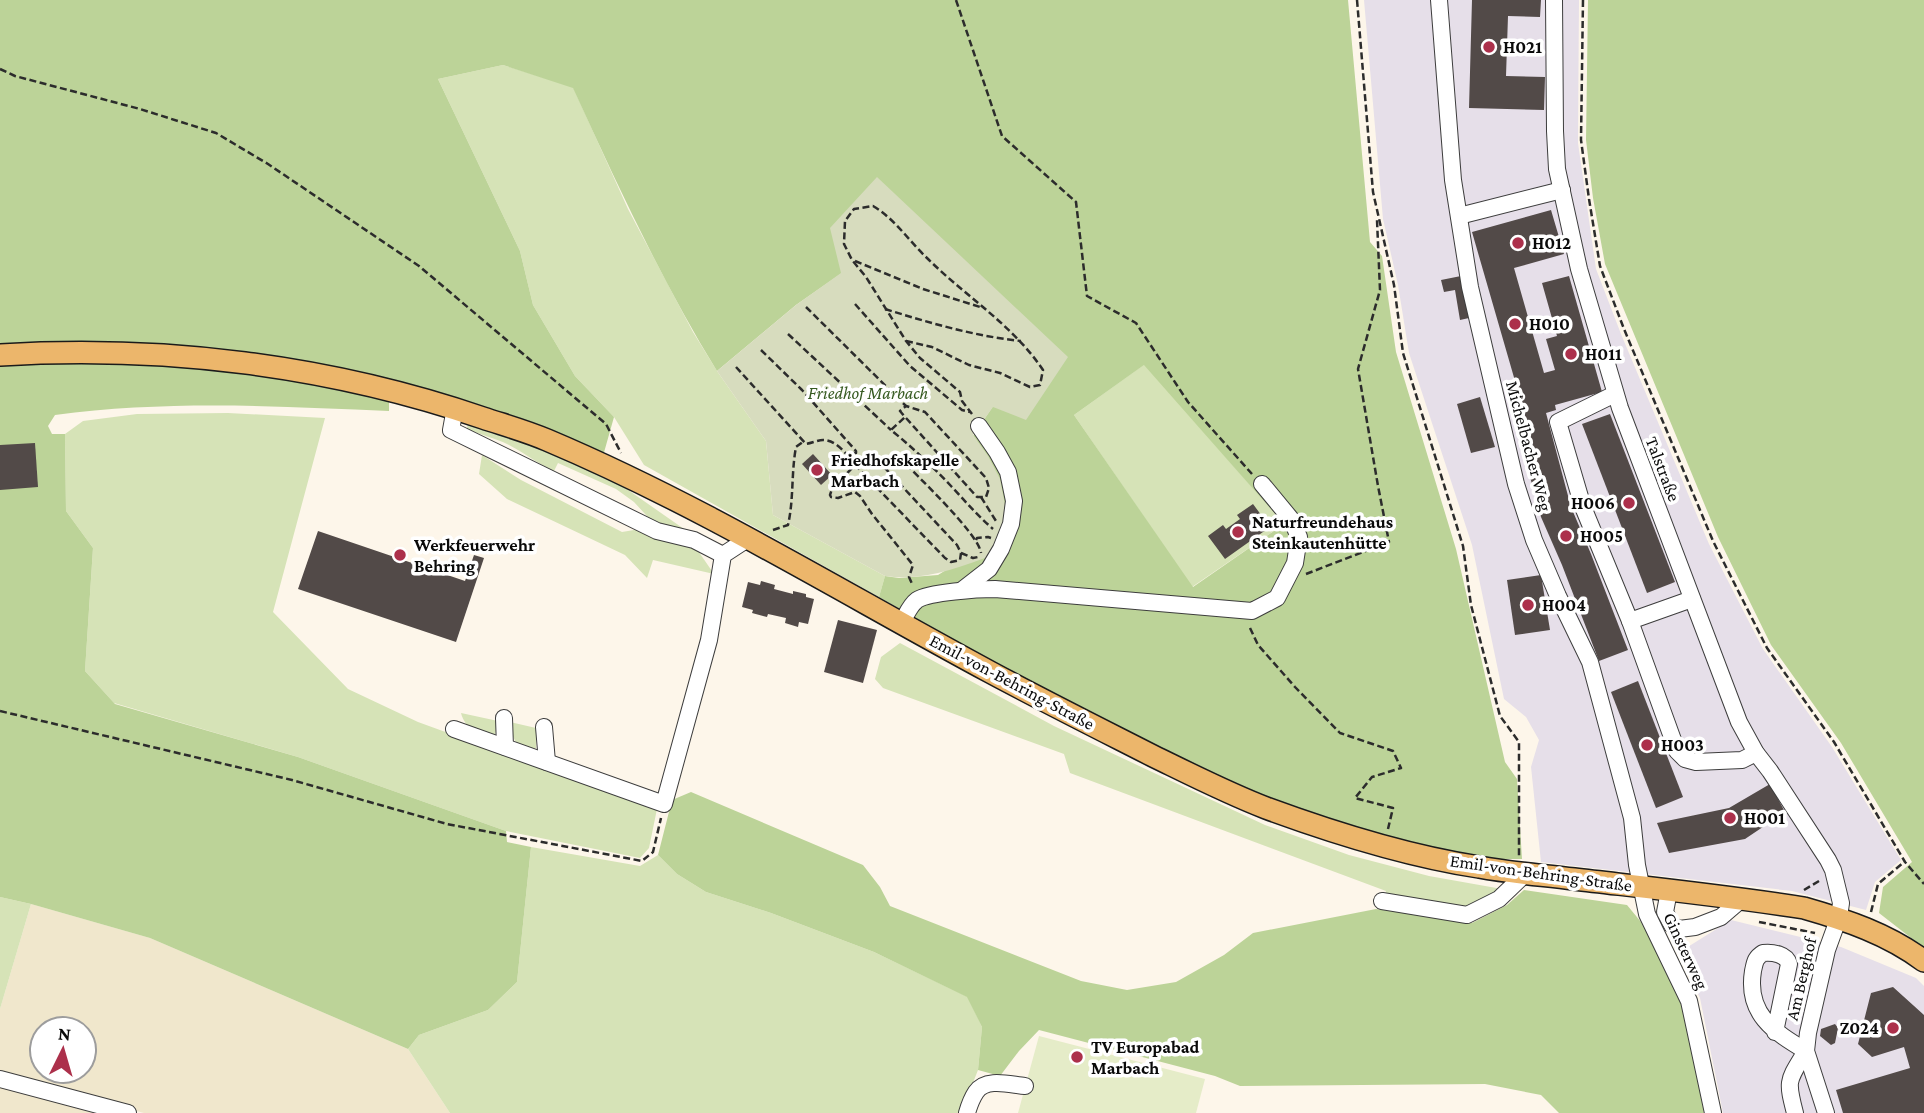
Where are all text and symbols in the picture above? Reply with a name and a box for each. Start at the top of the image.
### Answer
place label: H021 [1503,37,1542,57]
marker: H021 [1481,39,1497,55]
place label: H012 [1532,233,1571,253]
marker: H012 [1510,235,1526,251]
place label: H010 [1529,314,1570,334]
marker: H010 [1507,316,1523,332]
place label: H011 [1585,344,1622,364]
marker: H011 [1563,346,1579,362]
street label: Michelbacher Weg [1502,379,1556,514]
park label: Friedhof Marbach [808,383,929,403]
street label: Talstraße [1642,434,1684,504]
place label: Friedhofskapelle Marbach [831,450,959,491]
marker: Friedhofskapelle Marbach [809,462,825,478]
place label: H006 [1571,493,1615,513]
marker: H006 [1621,495,1637,511]
place label: Naturfreundehaus Steinkautenhütte [1252,512,1393,553]
marker: Naturfreundehaus Steinkautenhütte [1230,524,1246,540]
place label: H005 [1580,526,1623,546]
marker: H005 [1558,528,1574,544]
place label: Werkfeuerwehr Behring [413,535,535,576]
marker: Werkfeuerwehr Behring [392,547,408,563]
place label: H004 [1542,595,1586,615]
marker: H004 [1520,597,1536,613]
street label: Emil-von-Behring-Straße [926,630,1098,734]
place label: H003 [1661,735,1704,755]
marker: H003 [1639,737,1655,753]
place label: H001 [1744,808,1785,828]
marker: H001 [1722,810,1738,826]
street label: Emil-von-Behring-Straße [1449,850,1633,896]
street label: Ginsterweg [1659,909,1713,993]
street label: Am Berghof [1782,934,1821,1022]
north arrow [28,1015,98,1085]
place label: Z024 [1840,1018,1879,1038]
marker: Z024 [1885,1020,1901,1036]
text: N [57,1023,72,1045]
place label: TV Europabad Marbach [1091,1037,1200,1078]
marker: TV Europabad Marbach [1069,1049,1085,1065]

